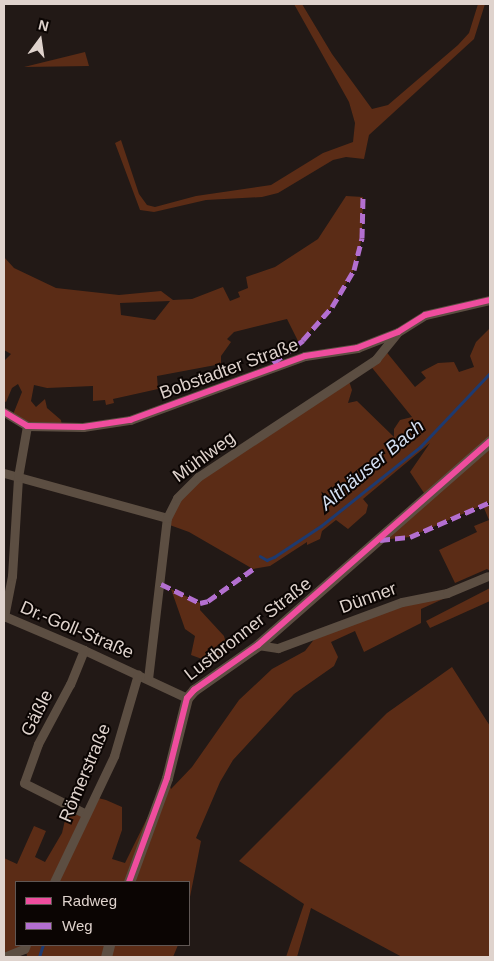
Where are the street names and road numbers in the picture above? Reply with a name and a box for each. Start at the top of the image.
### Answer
street label: Bobstadter Straße [157,334,301,404]
street label: Mühlweg [169,427,239,487]
street label: Lustbronner Straße [180,573,316,685]
street label: Dünner [337,578,399,618]
street label: Dr.-Goll-Straße [17,596,137,664]
street label: Gäßle [16,686,58,740]
street label: Römerstraße [55,720,115,826]

